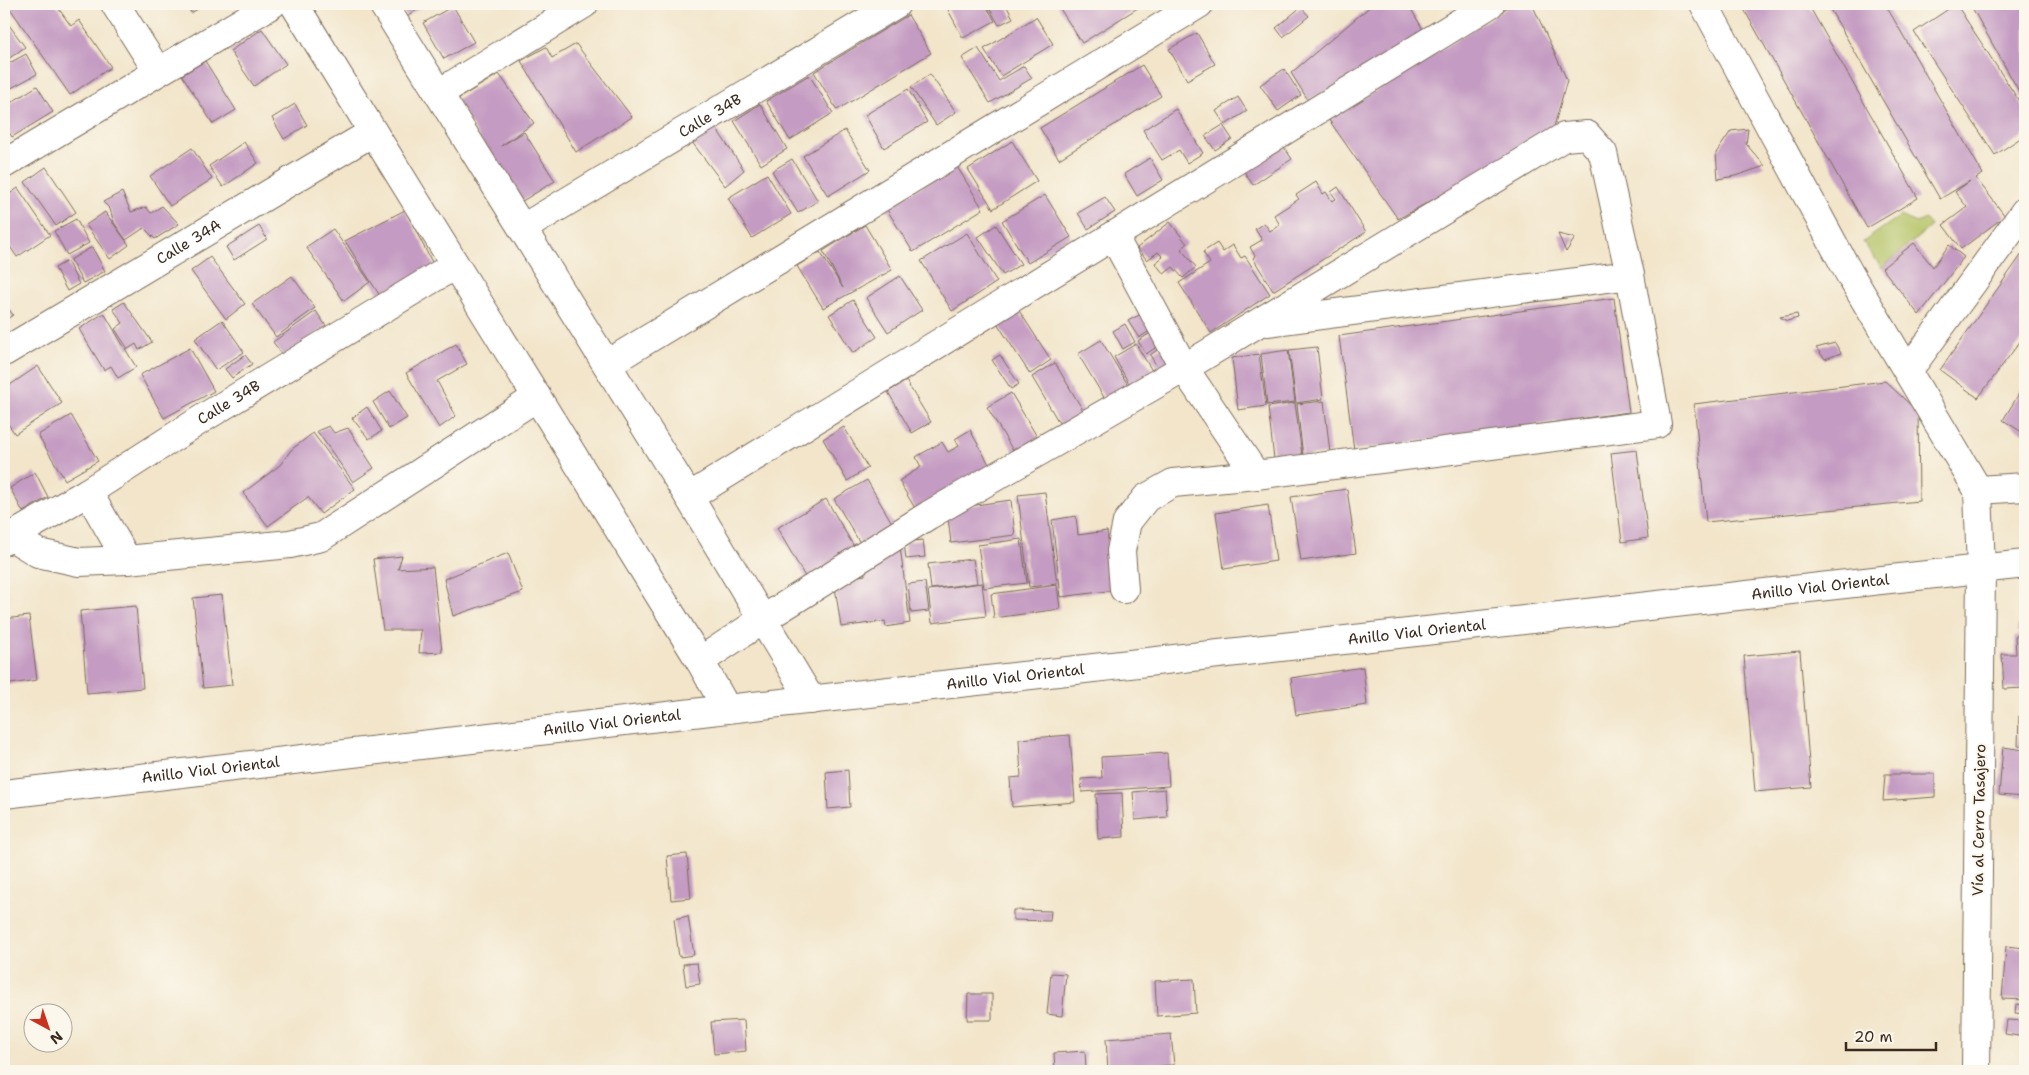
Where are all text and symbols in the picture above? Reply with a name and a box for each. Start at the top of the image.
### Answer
street label: Calle 34B [675,89,745,142]
street label: Calle 34A [153,215,225,269]
street label: Calle 34B [193,376,264,429]
street label: Anillo Vial Oriental [1750,569,1891,605]
street label: Anillo Vial Oriental [1347,614,1487,650]
street label: Anillo Vial Oriental [945,659,1086,694]
street label: Anillo Vial Oriental [542,704,682,741]
street label: Vía al Cerro Tasajero [1968,744,1990,896]
street label: Anillo Vial Oriental [140,752,281,788]
north arrow [22,1002,72,1052]
scale bar [1846,1020,1936,1052]
text: N [46,1027,66,1048]
text: 20 m [1854,1027,1893,1047]

